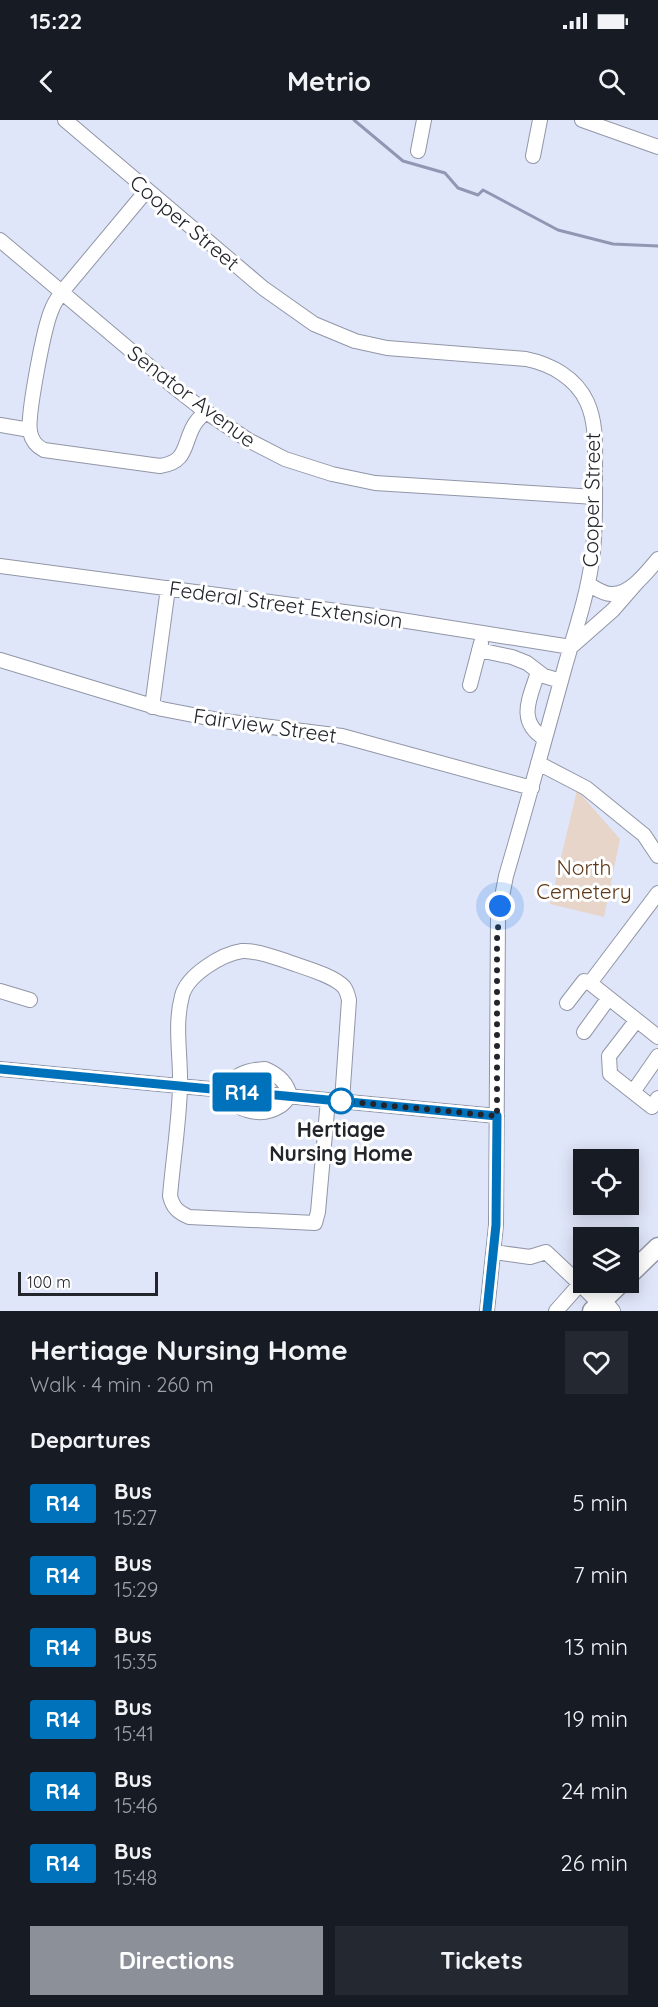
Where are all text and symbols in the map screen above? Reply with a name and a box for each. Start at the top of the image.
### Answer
text: 15:22 [30,7,82,35]
text: Metrio [287,64,371,98]
icon: back [30,65,63,98]
icon: search [595,65,628,98]
street label: Cooper Street [125,169,245,275]
street label: Senator Avenue [123,339,261,453]
street label: Cooper Street [577,432,605,568]
street label: Federal Street Extension [168,575,404,633]
street label: Fairview Street [192,702,338,748]
park label: North Cemetery [536,854,632,904]
your location [485,891,515,921]
line badge: R14 [208,1072,276,1112]
text: R14 [225,1079,259,1105]
marker: Hertiage Nursing Home [328,1088,354,1114]
place label: Hertiage Nursing Home [269,1116,413,1166]
map controls [573,1149,639,1293]
button: locate [573,1149,639,1215]
button: layers [573,1227,639,1293]
scale bar [18,1269,158,1296]
text: 100 m [27,1272,71,1292]
button: heart [565,1331,628,1394]
text: Hertiage Nursing Home [30,1332,348,1367]
text: Walk · 4 min · 260 m [30,1372,214,1397]
text: Departures [30,1426,151,1454]
text: Bus [114,1477,152,1505]
text: 5 min [573,1489,628,1517]
text: R14 [46,1490,80,1516]
text: 15:27 [114,1505,157,1530]
text: Bus [114,1549,152,1577]
text: 7 min [573,1561,628,1589]
text: R14 [46,1562,80,1588]
text: 15:29 [114,1577,158,1602]
text: Bus [114,1621,152,1649]
text: 13 min [565,1633,628,1661]
text: R14 [46,1634,80,1660]
text: 15:35 [114,1649,157,1674]
text: Bus [114,1693,152,1721]
text: 19 min [564,1705,628,1733]
text: R14 [46,1706,80,1732]
text: 15:41 [114,1721,154,1746]
text: Bus [114,1765,152,1793]
text: 24 min [561,1777,628,1805]
text: R14 [46,1778,80,1804]
text: 15:46 [114,1793,157,1818]
text: Bus [114,1837,152,1865]
text: 26 min [560,1849,628,1877]
text: R14 [46,1850,80,1876]
text: 15:48 [114,1865,157,1890]
button: Directions [30,1926,323,1995]
button: Tickets [335,1926,628,1995]

